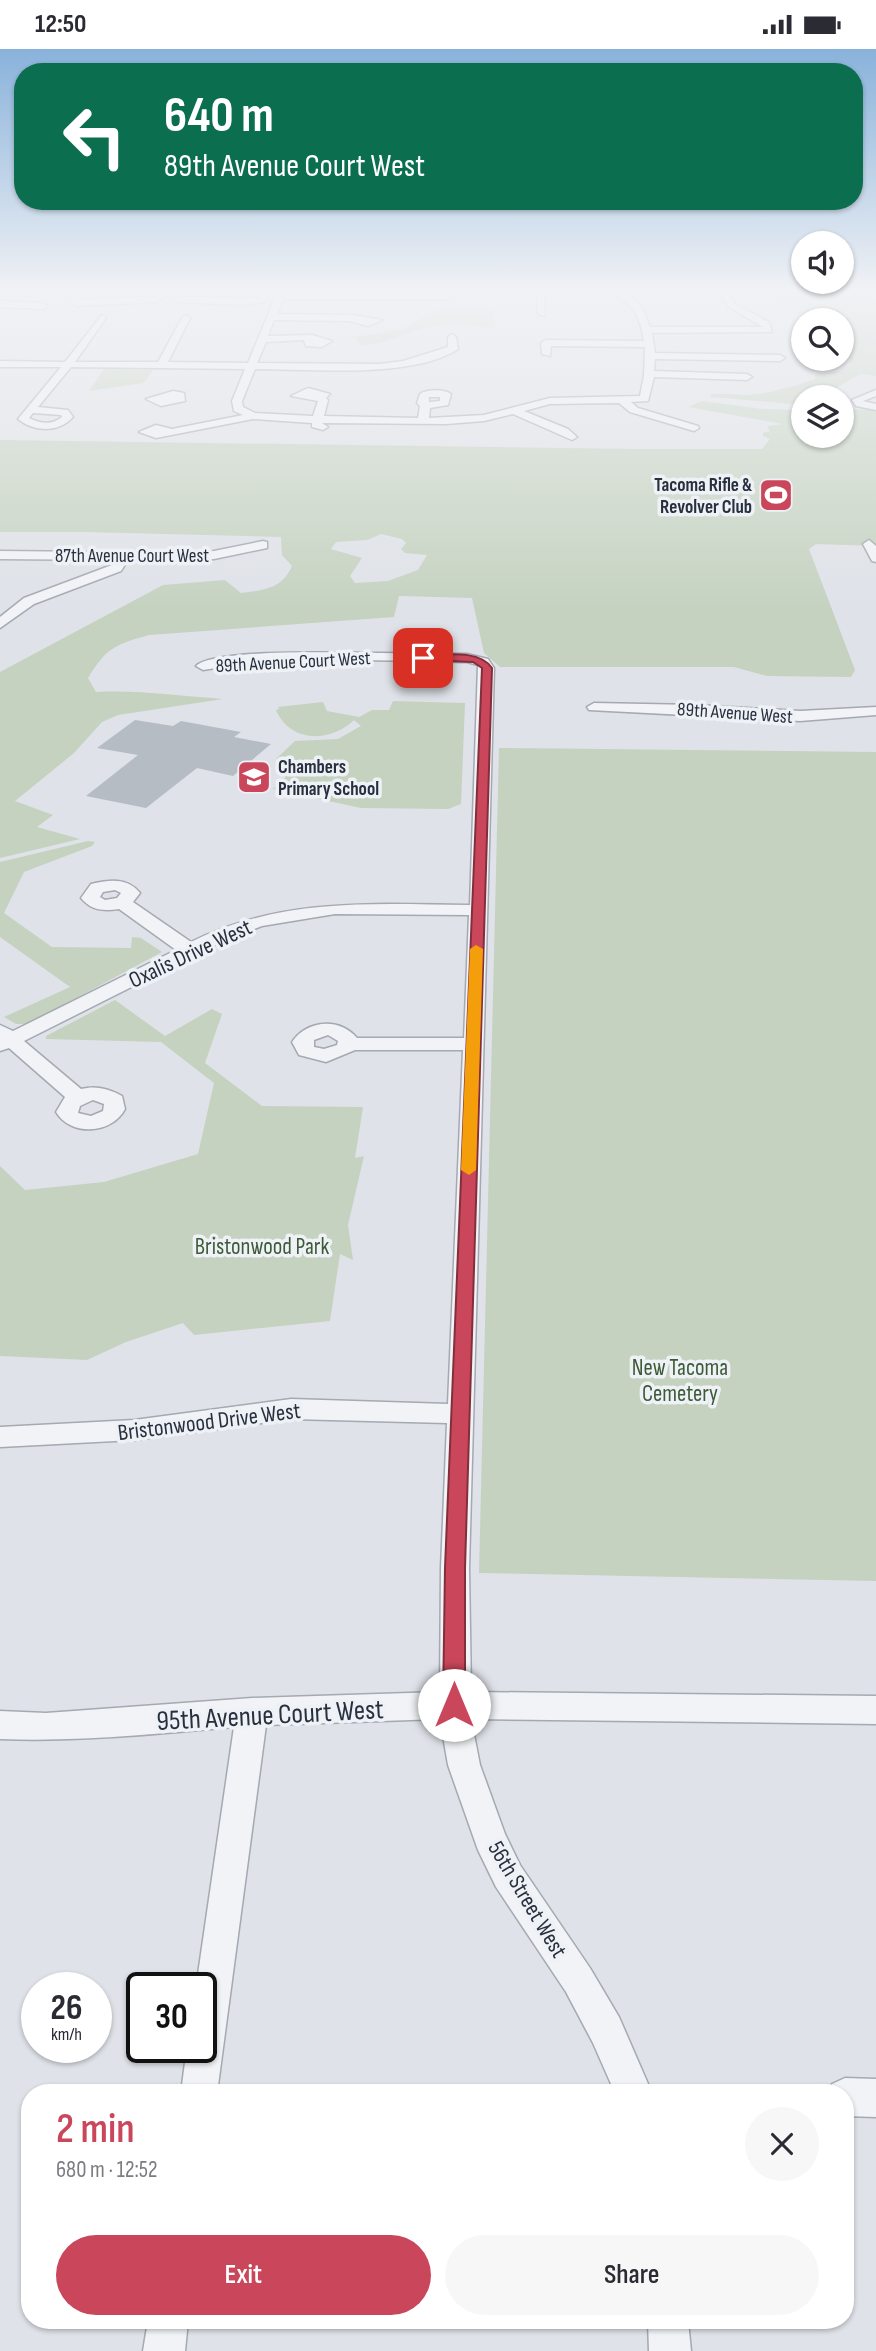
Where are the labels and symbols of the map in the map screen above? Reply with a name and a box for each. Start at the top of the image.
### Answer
place label: Tacoma Rifle & Revolver Club [654,474,752,519]
sports icon: Tacoma Rifle & Revolver Club [757,476,795,514]
street label: 87th Avenue Court West [55,545,209,568]
pin [393,628,453,688]
street label: 89th Avenue Court West [215,647,371,678]
street label: 89th Avenue West [676,698,794,729]
place label: Chambers Primary School [278,756,379,801]
school or university icon: Chambers Primary School [235,758,273,796]
street label: Oxalis Drive West [124,913,256,995]
park label: Bristonwood Park [195,1233,329,1261]
park label: New Tacoma Cemetery [632,1354,728,1408]
street label: Bristonwood Drive West [116,1397,302,1447]
position arrow [417,1668,491,1742]
street label: 95th Avenue Court West [156,1693,384,1738]
street label: 56th Street West [481,1836,573,1963]
speed limit sign: 30 [126,1972,217,2063]

